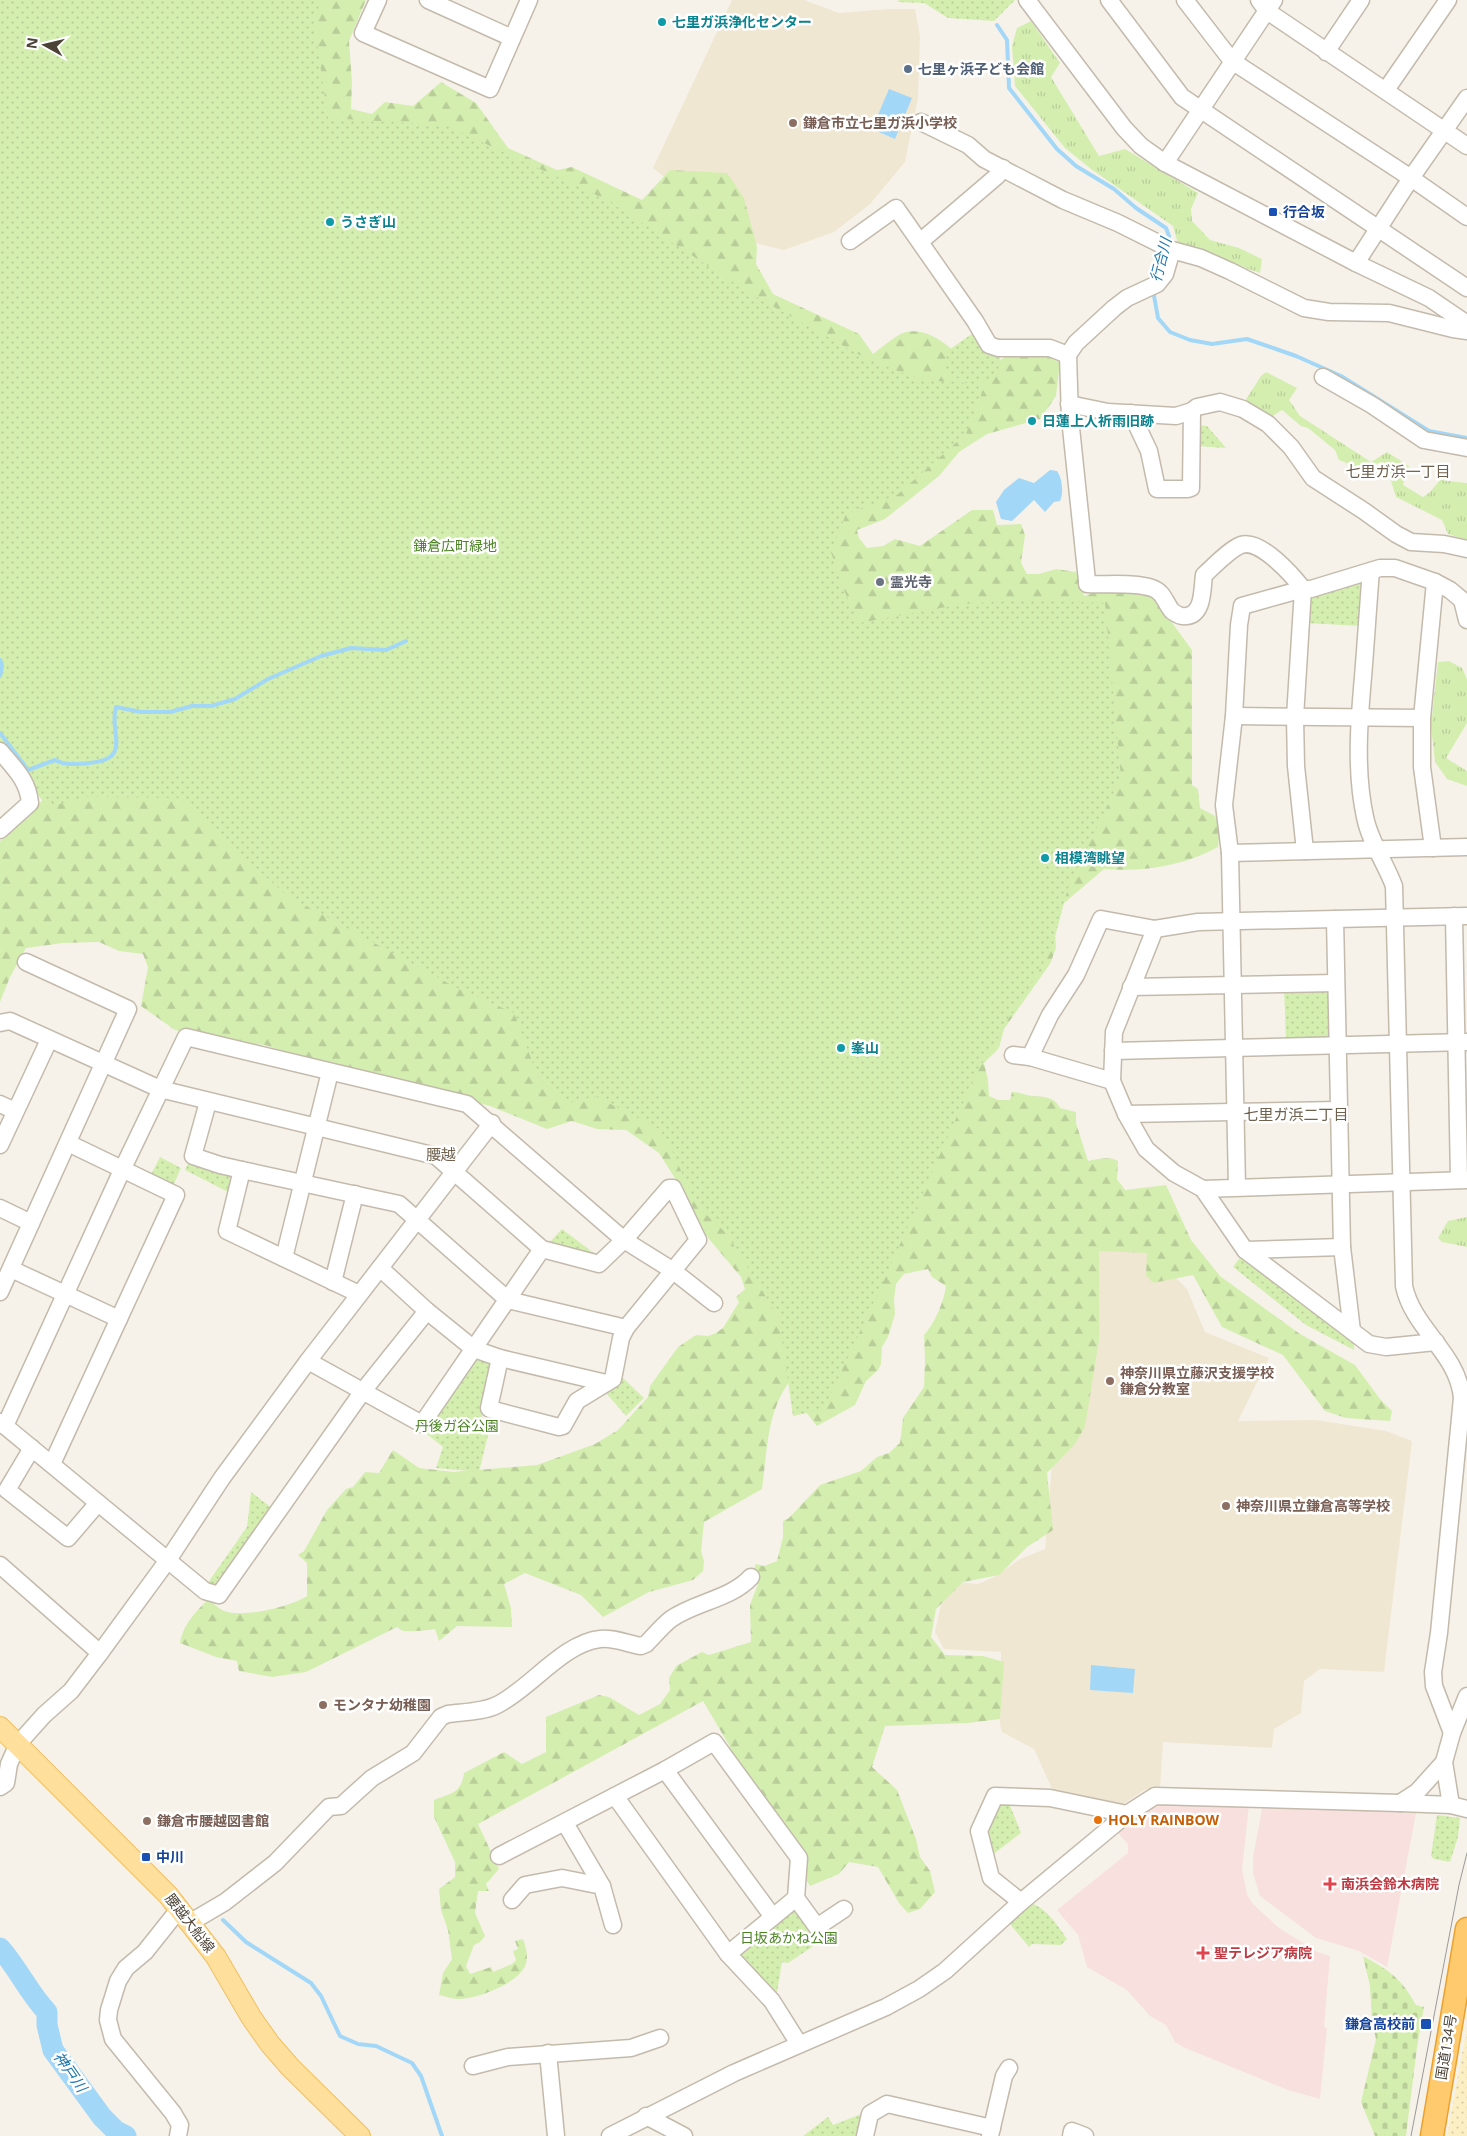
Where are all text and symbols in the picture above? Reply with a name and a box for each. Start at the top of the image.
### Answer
place label: 七里ガ浜浄化センター [672,12,812,31]
marker: 七里ガ浜浄化センター [656,16,668,28]
north arrow [20,20,70,70]
text: N [21,36,42,50]
place label: 七里ヶ浜子ども会館 [918,59,1044,78]
marker: 七里ヶ浜子ども会館 [902,63,914,75]
place label: 鎌倉市立七里ガ浜小学校 [803,113,957,132]
marker: 鎌倉市立七里ガ浜小学校 [787,117,799,129]
place label: 行合坂 [1283,202,1325,221]
marker: 行合坂 [1267,206,1279,218]
place label: うさぎ山 [340,212,396,231]
marker: うさぎ山 [324,216,336,228]
water label: 行合川 [1145,234,1176,284]
place label: 日蓮上人祈雨旧跡 [1042,411,1154,430]
marker: 日蓮上人祈雨旧跡 [1026,415,1038,427]
district label: 七里ガ浜一丁目 [1345,461,1451,481]
park label: 鎌倉広町緑地 [413,536,497,555]
place label: 霊光寺 [890,572,932,591]
marker: 霊光寺 [874,576,886,588]
place label: 相模湾眺望 [1055,848,1125,867]
marker: 相模湾眺望 [1039,852,1051,864]
place label: 峯山 [851,1038,879,1057]
marker: 峯山 [835,1042,847,1054]
district label: 七里ガ浜二丁目 [1243,1104,1349,1124]
district label: 腰越 [426,1144,456,1164]
place label: 神奈川県立藤沢支援学校 鎌倉分教室 [1120,1363,1274,1398]
marker: 神奈川県立藤沢支援学校 鎌倉分教室 [1104,1375,1116,1387]
park label: 丹後ガ谷公園 [415,1416,499,1435]
place label: 神奈川県立鎌倉高等学校 [1236,1496,1390,1515]
marker: 神奈川県立鎌倉高等学校 [1220,1500,1232,1512]
place label: モンタナ幼稚園 [333,1695,431,1714]
marker: モンタナ幼稚園 [317,1699,329,1711]
place label: HOLY RAINBOW [1108,1810,1220,1829]
place label: 鎌倉市腰越図書館 [157,1811,269,1830]
marker: HOLY RAINBOW [1092,1814,1104,1826]
marker: 鎌倉市腰越図書館 [141,1815,153,1827]
place label: 中川 [156,1847,184,1866]
marker: 中川 [140,1851,152,1863]
place label: 南浜会鈴木病院 [1341,1874,1439,1893]
marker: 南浜会鈴木病院 [1323,1877,1337,1891]
street label: 腰越大船線 [161,1889,219,1956]
park label: 日坂あかね公園 [740,1928,838,1947]
place label: 聖テレジア病院 [1214,1943,1312,1962]
marker: 聖テレジア病院 [1196,1946,1210,1960]
street label: 国道134号 [1431,2013,1460,2081]
place label: 鎌倉高校前 [1345,2014,1415,2033]
marker: 鎌倉高校前 [1419,2017,1433,2031]
water label: 神戸川 [50,2047,93,2097]

